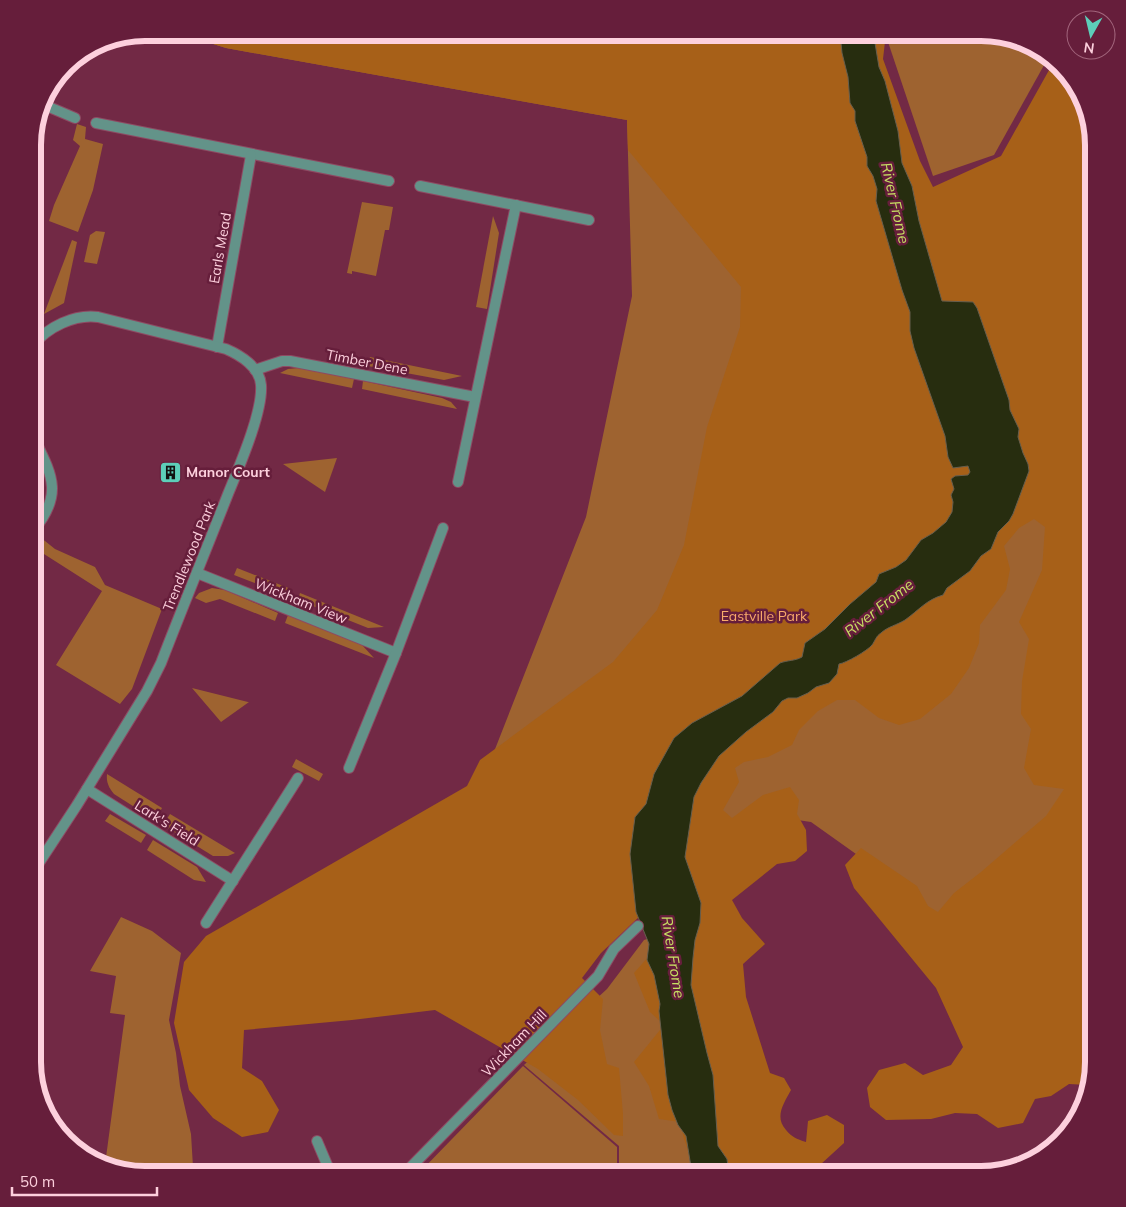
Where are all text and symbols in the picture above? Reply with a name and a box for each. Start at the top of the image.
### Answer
north arrow [1066,10,1116,60]
text: N [1083,38,1096,58]
water label: River Frome [877,160,914,245]
street label: Earls Mead [205,211,235,285]
street label: Timber Dene [325,345,409,379]
building icon: Manor Court [158,460,182,484]
place label: Manor Court [186,463,271,481]
street label: Trendlewood Park [159,498,220,614]
street label: Wickham View [252,574,350,628]
water label: River Frome [840,575,917,641]
park label: Eastville Park [721,607,808,625]
street label: Lark's Field [131,796,203,850]
water label: River Frome [658,915,689,999]
street label: Wickham Hill [478,1006,550,1080]
scale bar [12,1164,158,1196]
text: 50 m [20,1172,55,1191]

